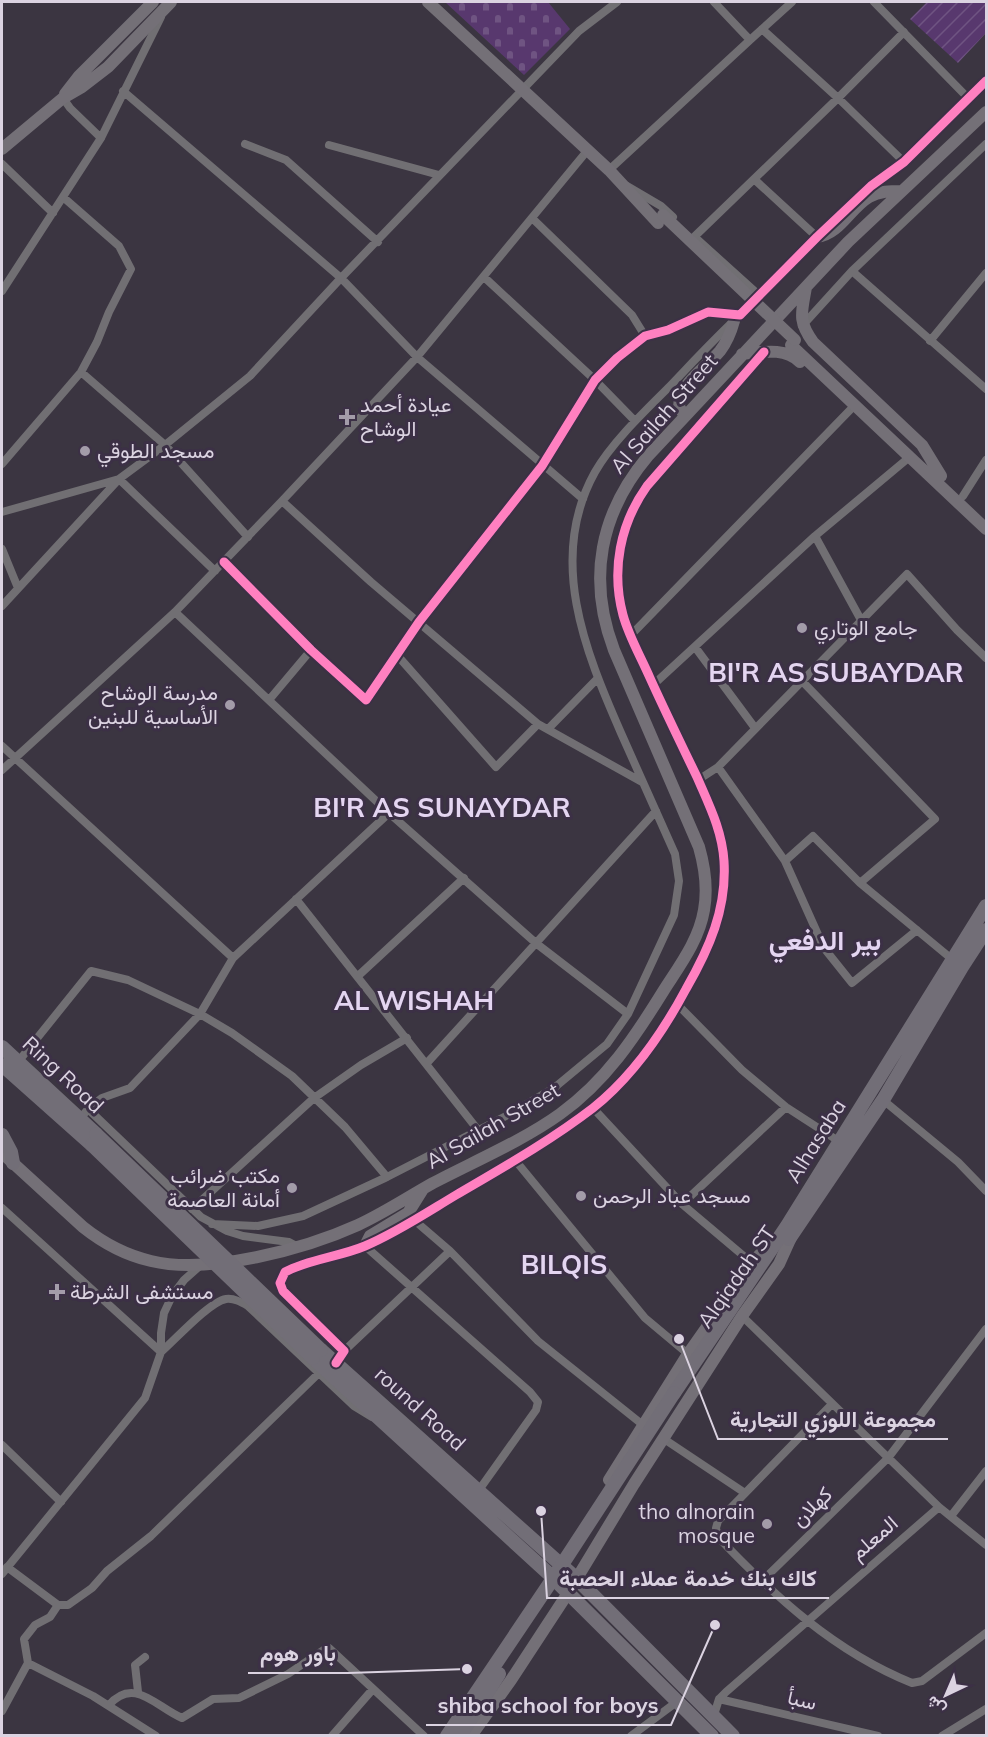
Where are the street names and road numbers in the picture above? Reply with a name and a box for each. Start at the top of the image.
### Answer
street label: Al Sailah Street [604,348,722,478]
street label: Ring Road [18,1030,110,1118]
street label: Al Sailah Street [421,1076,564,1174]
street label: Alhasaba [779,1094,851,1187]
street label: Alqiadah ST [691,1220,781,1333]
street label: round Road [370,1361,472,1456]
street label: كهلان [785,1481,838,1533]
street label: المعلم [844,1509,904,1567]
street label: سبأ [785,1683,819,1715]

